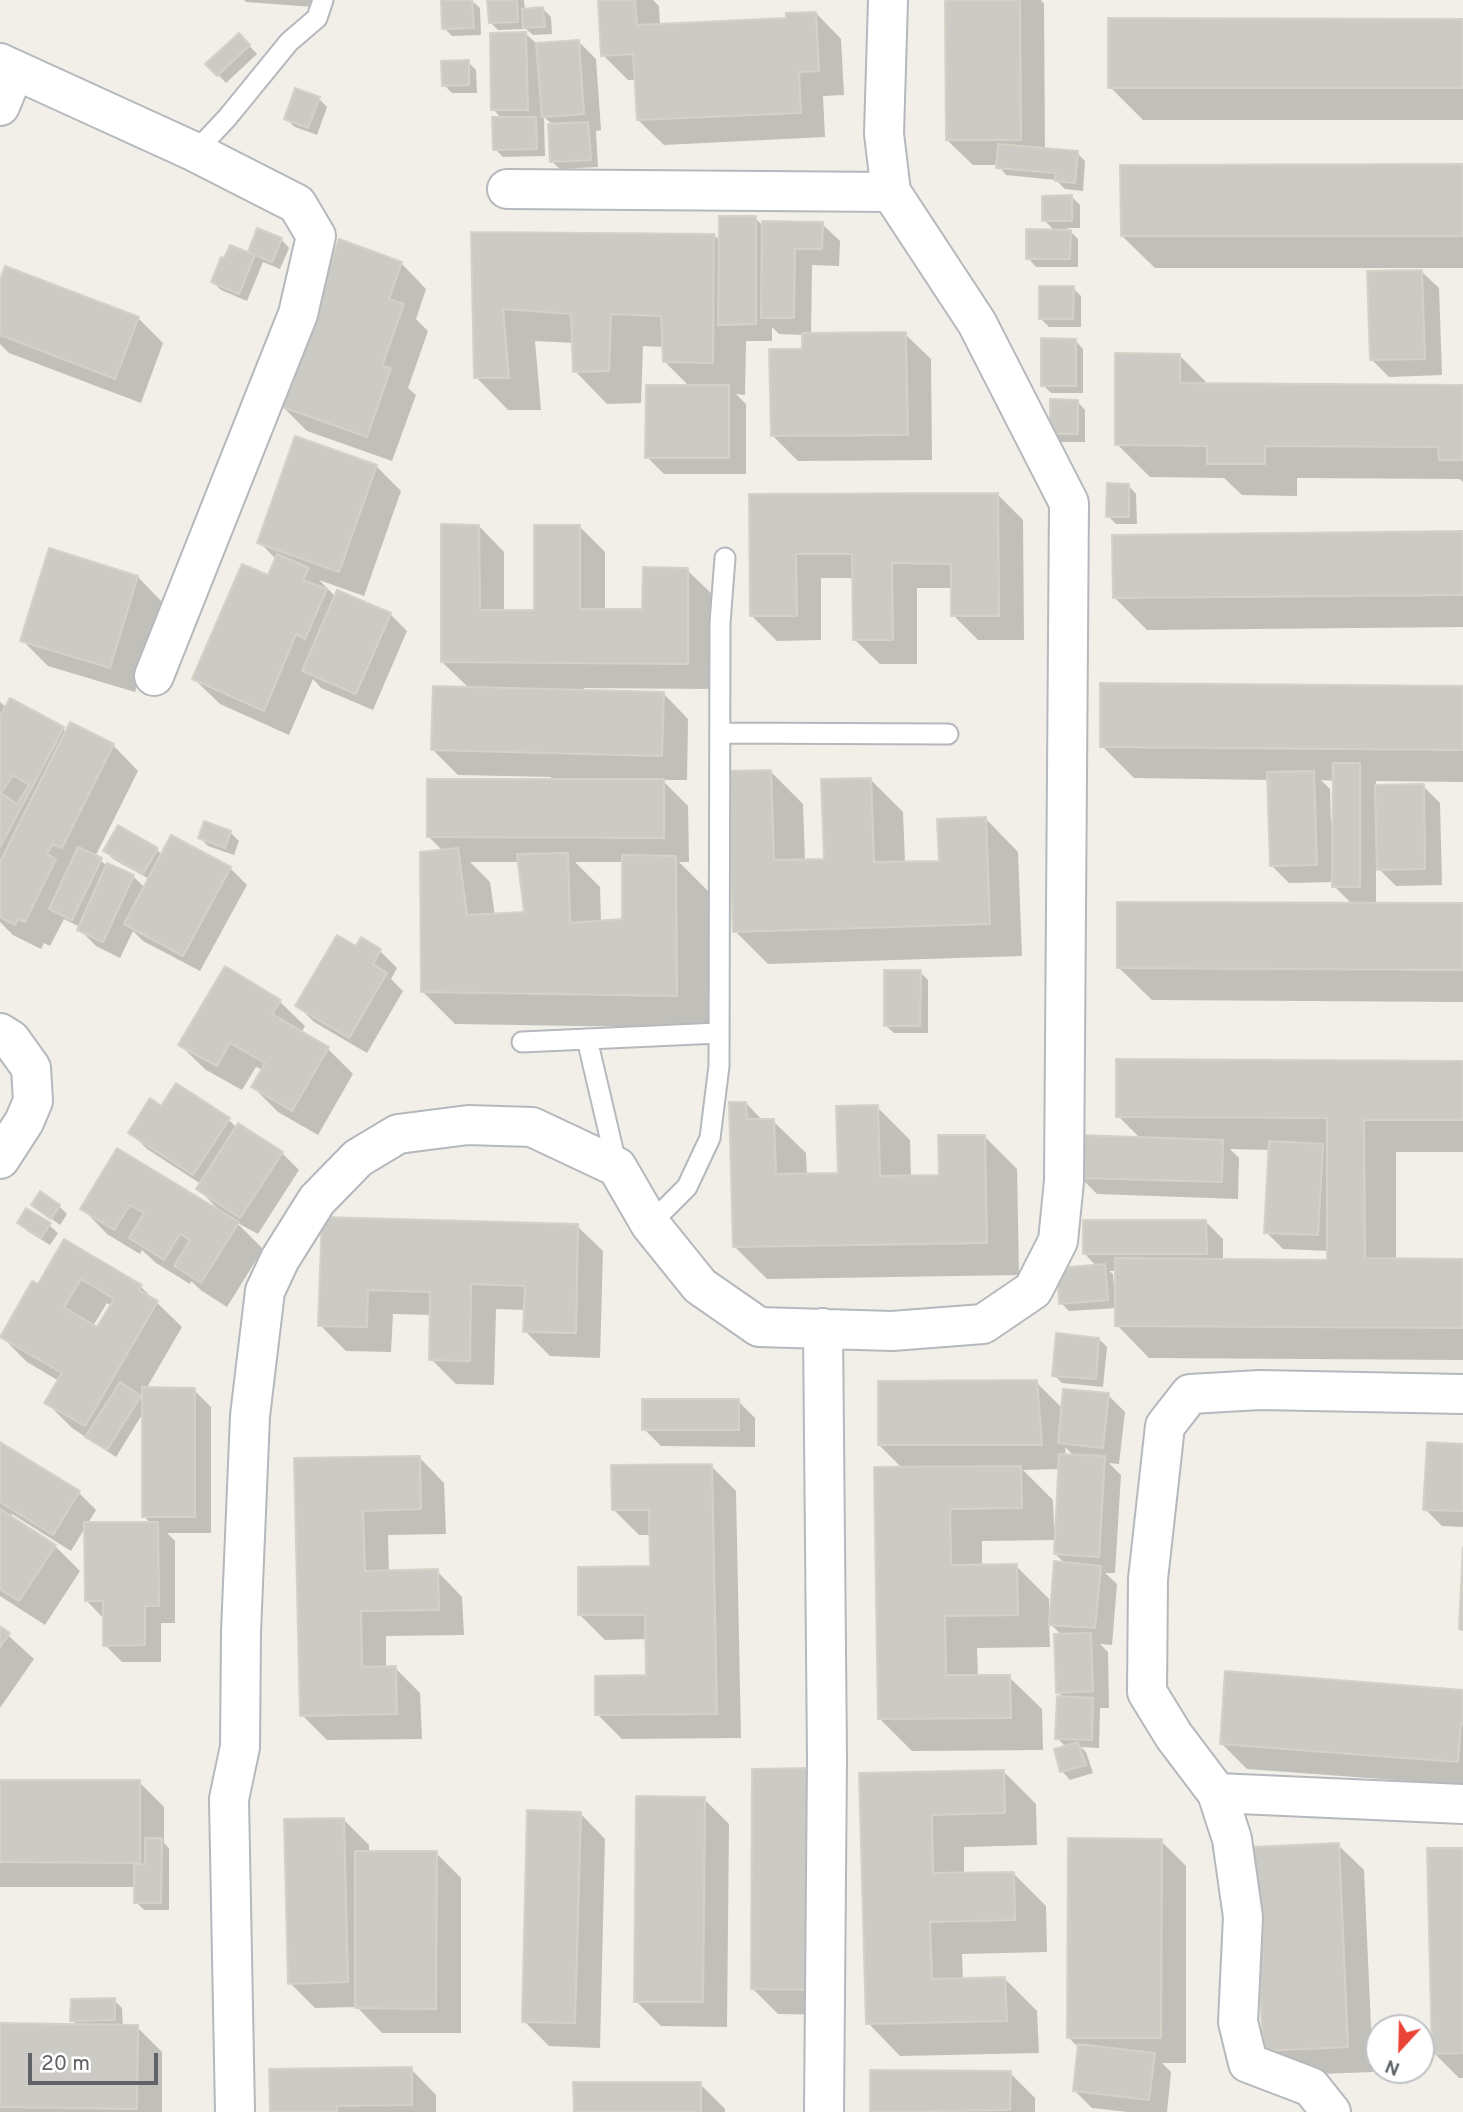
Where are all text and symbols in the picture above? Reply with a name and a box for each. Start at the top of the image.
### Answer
north arrow [1365,2014,1435,2084]
scale bar [32,2038,161,2082]
text: 20 m [41,2051,90,2078]
text: N [1382,2053,1404,2080]

